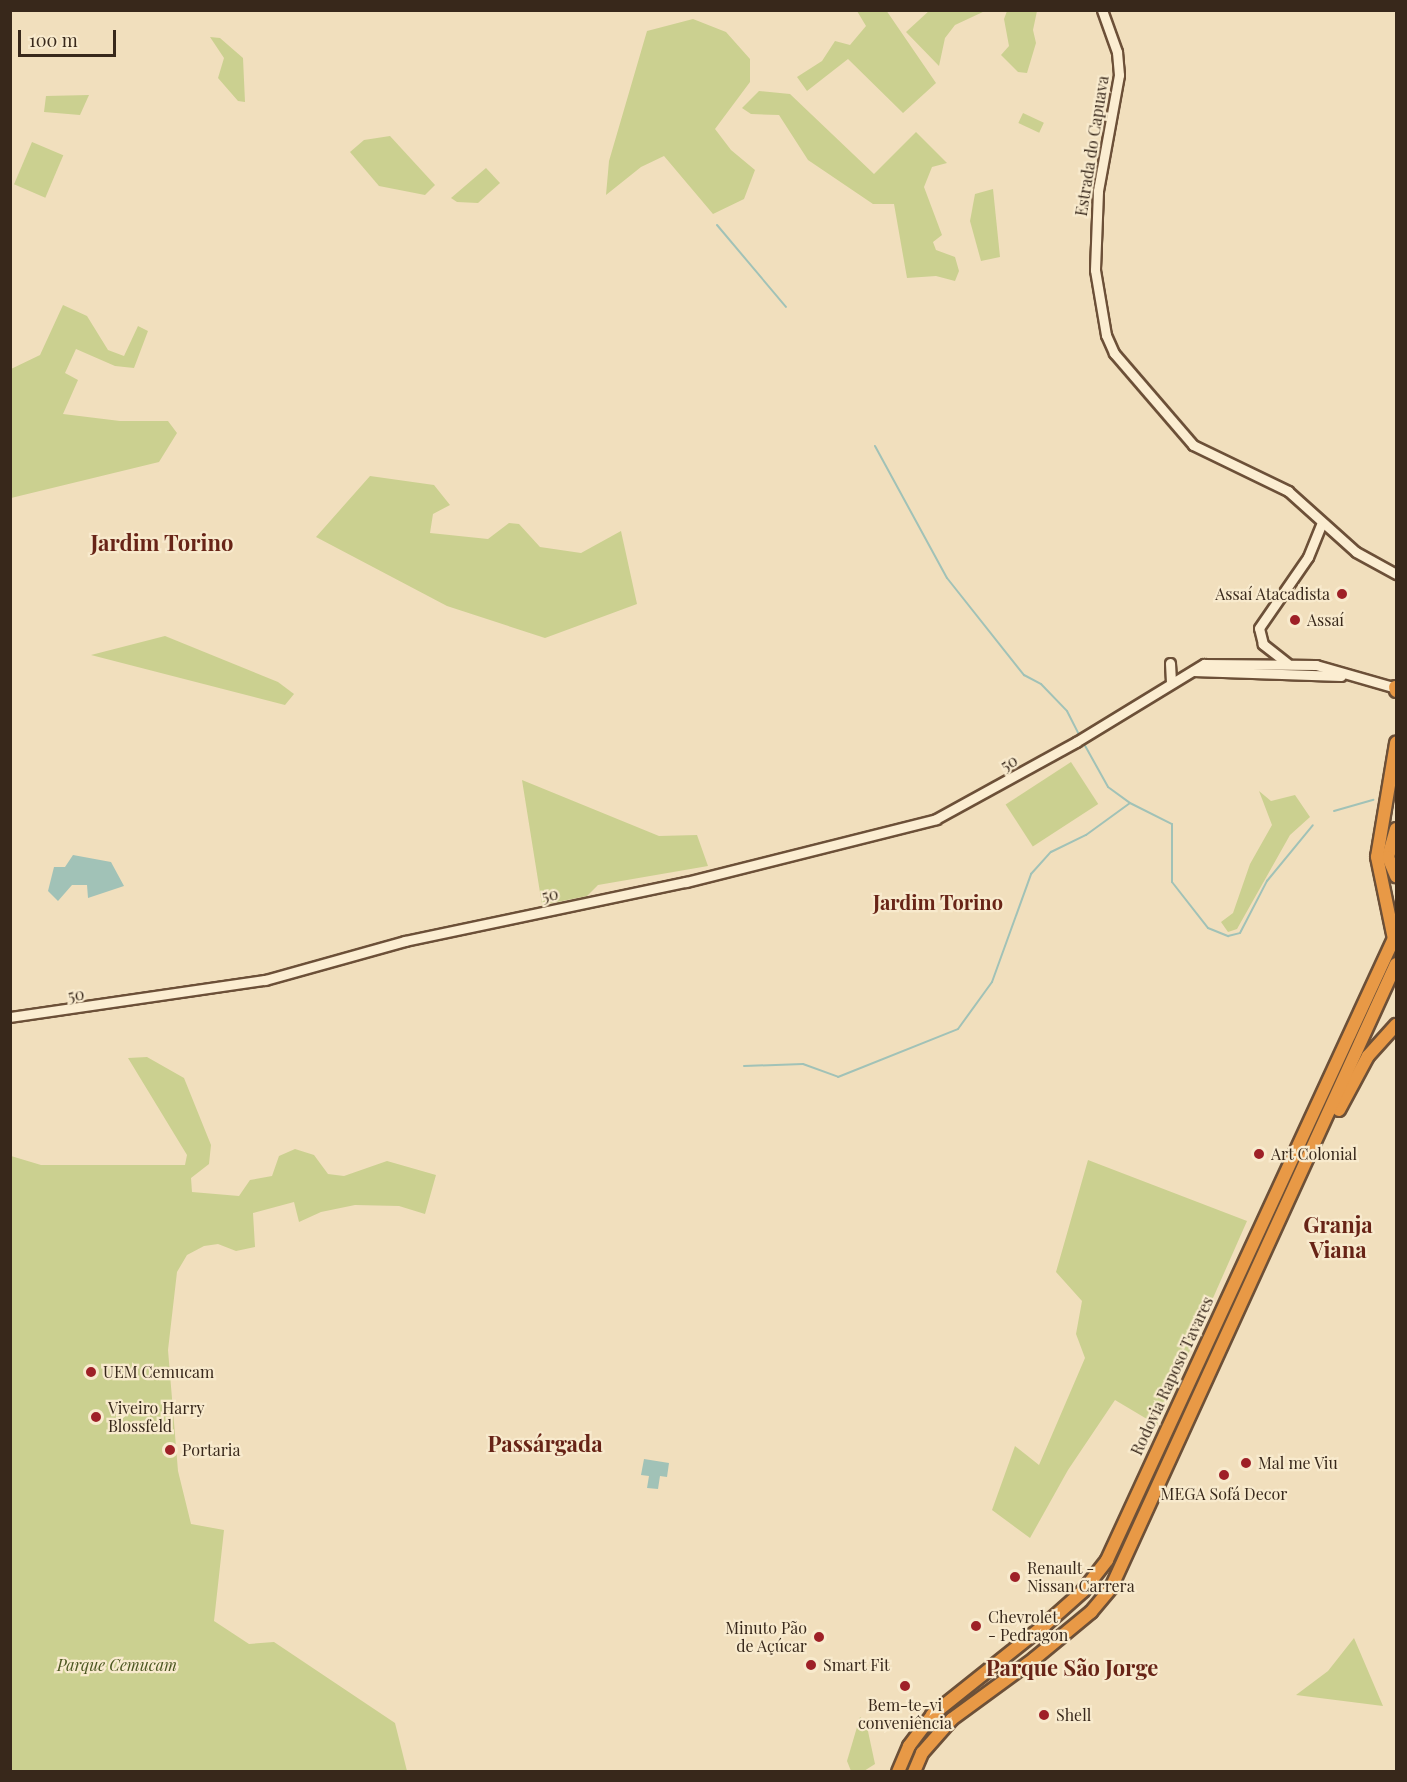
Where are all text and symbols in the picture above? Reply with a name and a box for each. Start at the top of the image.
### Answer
scale bar [21,18,118,56]
text: 100 m [29,28,78,52]
street label: Estrada do Capuava [1071,74,1113,218]
district label: Jardim Torino [90,530,234,556]
place label: Assaí Atacadista [1215,584,1330,604]
marker: Assaí Atacadista [1335,587,1349,601]
place label: Assaí [1307,610,1344,630]
marker: Assaí [1288,613,1302,627]
street label: 50 [997,751,1021,775]
street label: 50 [540,884,560,906]
district label: Jardim Torino [873,889,1003,913]
street label: 50 [66,984,86,1006]
place label: Art Colonial [1271,1144,1357,1164]
marker: Art Colonial [1252,1147,1266,1161]
district label: Granja Viana [1303,1211,1373,1262]
street label: Rodovia Raposo Tavares [1127,1293,1217,1459]
place label: UEM Cemucam [103,1362,214,1382]
marker: UEM Cemucam [84,1365,98,1379]
place label: Viveiro Harry Blossfeld [108,1398,205,1436]
marker: Viveiro Harry Blossfeld [89,1410,103,1424]
district label: Passárgada [487,1431,603,1457]
place label: Portaria [182,1440,240,1460]
marker: Portaria [163,1443,177,1457]
place label: Mal me Viu [1258,1453,1338,1473]
marker: Mal me Viu [1239,1456,1253,1470]
marker: MEGA Sofá Decor [1217,1468,1231,1482]
place label: MEGA Sofá Decor [1161,1484,1287,1504]
place label: Renault - Nissan Carrera [1027,1558,1135,1596]
marker: Renault - Nissan Carrera [1008,1570,1022,1584]
place label: Chevrolet - Pedragon [988,1607,1068,1645]
place label: Minuto Pão de Açúcar [725,1618,807,1656]
marker: Chevrolet - Pedragon [969,1619,983,1633]
marker: Minuto Pão de Açúcar [812,1630,826,1644]
park label: Parque Cemucam [57,1655,177,1675]
place label: Smart Fit [823,1655,890,1675]
district label: Parque São Jorge [986,1655,1158,1681]
marker: Smart Fit [804,1658,818,1672]
marker: Bem-te-vi conveniência [898,1679,912,1693]
place label: Bem-te-vi conveniência [858,1695,952,1733]
place label: Shell [1056,1705,1091,1725]
marker: Shell [1037,1708,1051,1722]

